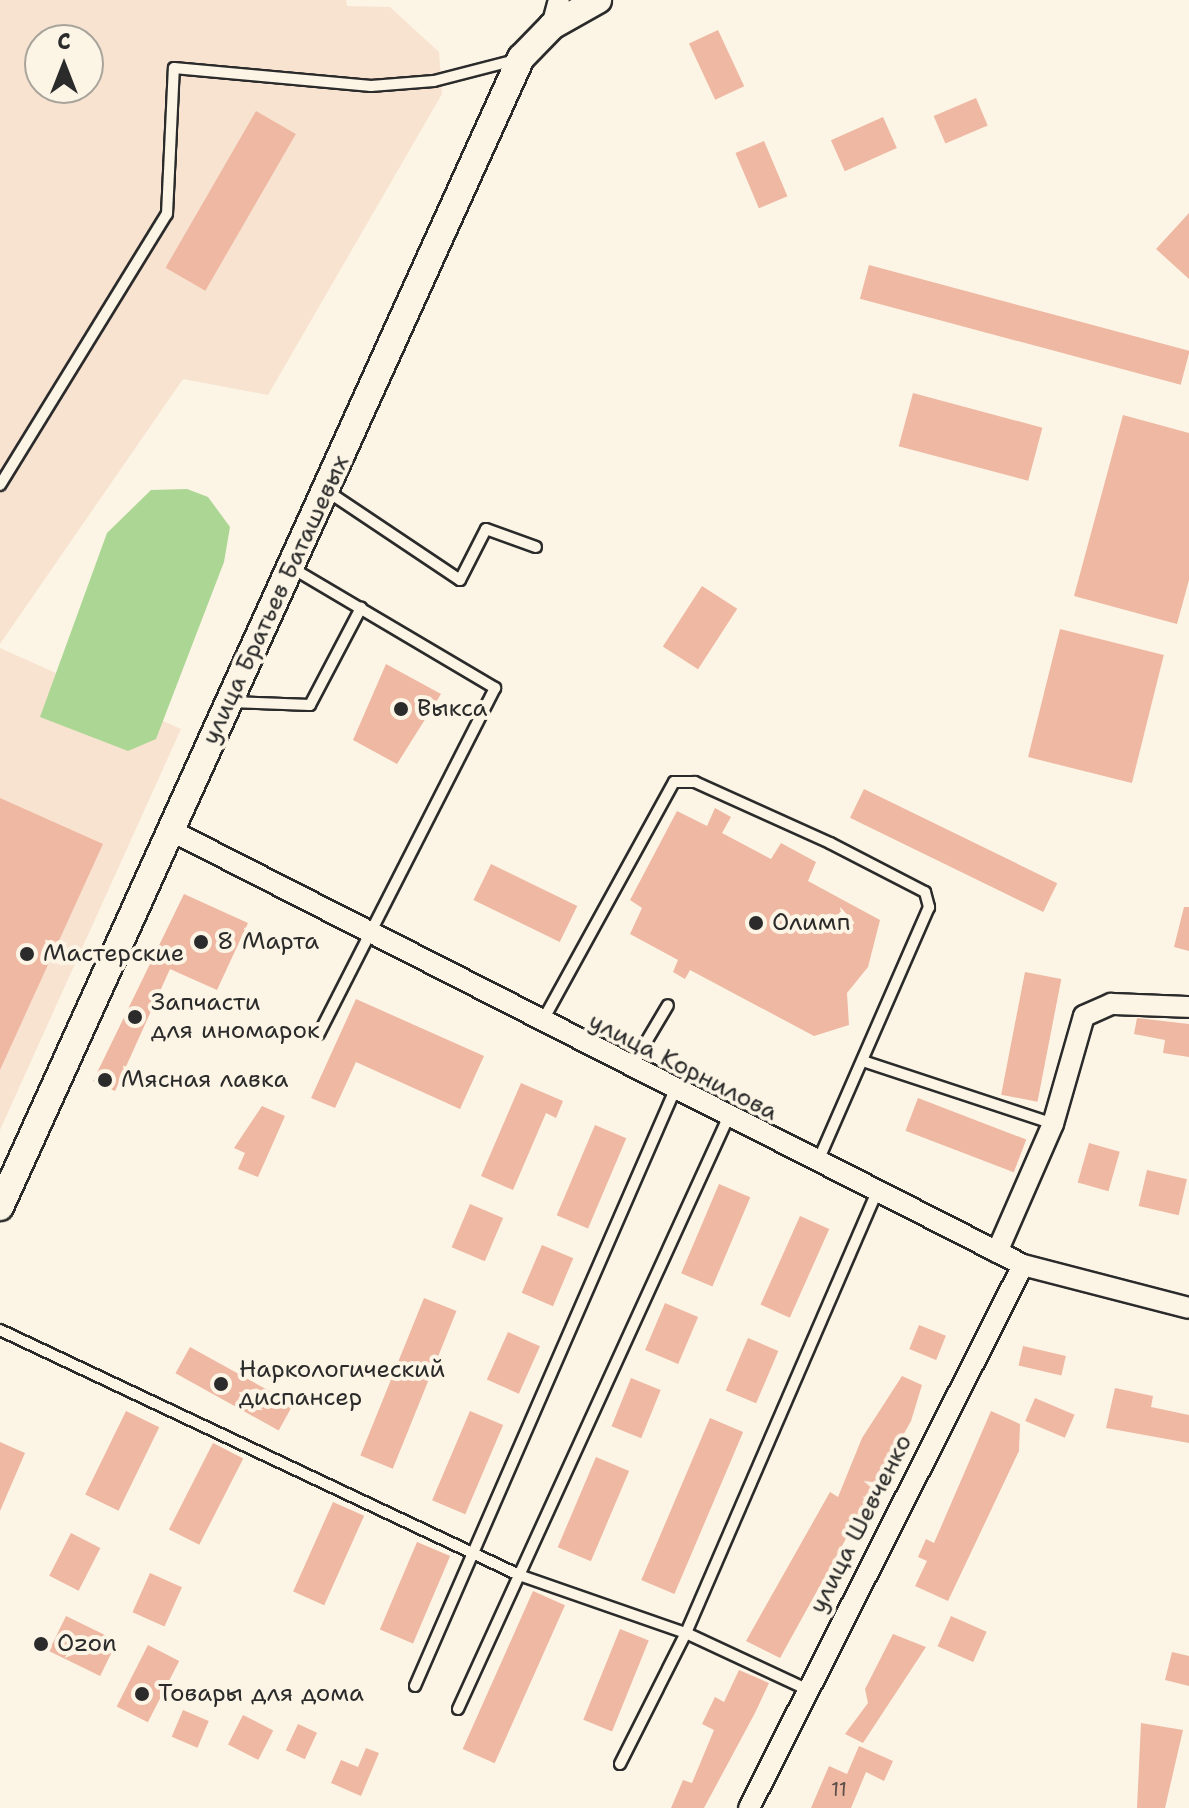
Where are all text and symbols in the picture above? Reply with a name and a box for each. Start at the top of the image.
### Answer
north arrow [24,24,104,104]
text: С [57,27,71,56]
street label: улица Братьев Баташевых [196,451,356,749]
place label: Выкса [417,695,488,723]
marker: Выкса [392,700,410,718]
place label: Олимп [772,909,850,937]
marker: Олимп [747,914,765,932]
place label: 8 Марта [217,928,319,956]
marker: 8 Марта [192,933,210,951]
place label: Мастерские [43,940,184,968]
marker: Мастерские [18,945,36,963]
place label: Запчасти для иномарок [151,989,320,1045]
street label: улица Корнилова [584,1007,782,1127]
marker: Запчасти для иномарок [126,1008,144,1026]
place label: Мясная лавка [121,1066,288,1094]
marker: Мясная лавка [96,1071,114,1089]
place label: Наркологический диспансер [239,1356,445,1412]
marker: Наркологический диспансер [210,1373,232,1395]
street label: улица Шевченко [804,1430,918,1618]
place label: Ozon [57,1630,117,1658]
marker: Ozon [32,1635,50,1653]
place label: Товары для дома [158,1680,364,1708]
marker: Товары для дома [133,1685,151,1703]
house number: 11 [831,1777,847,1801]

